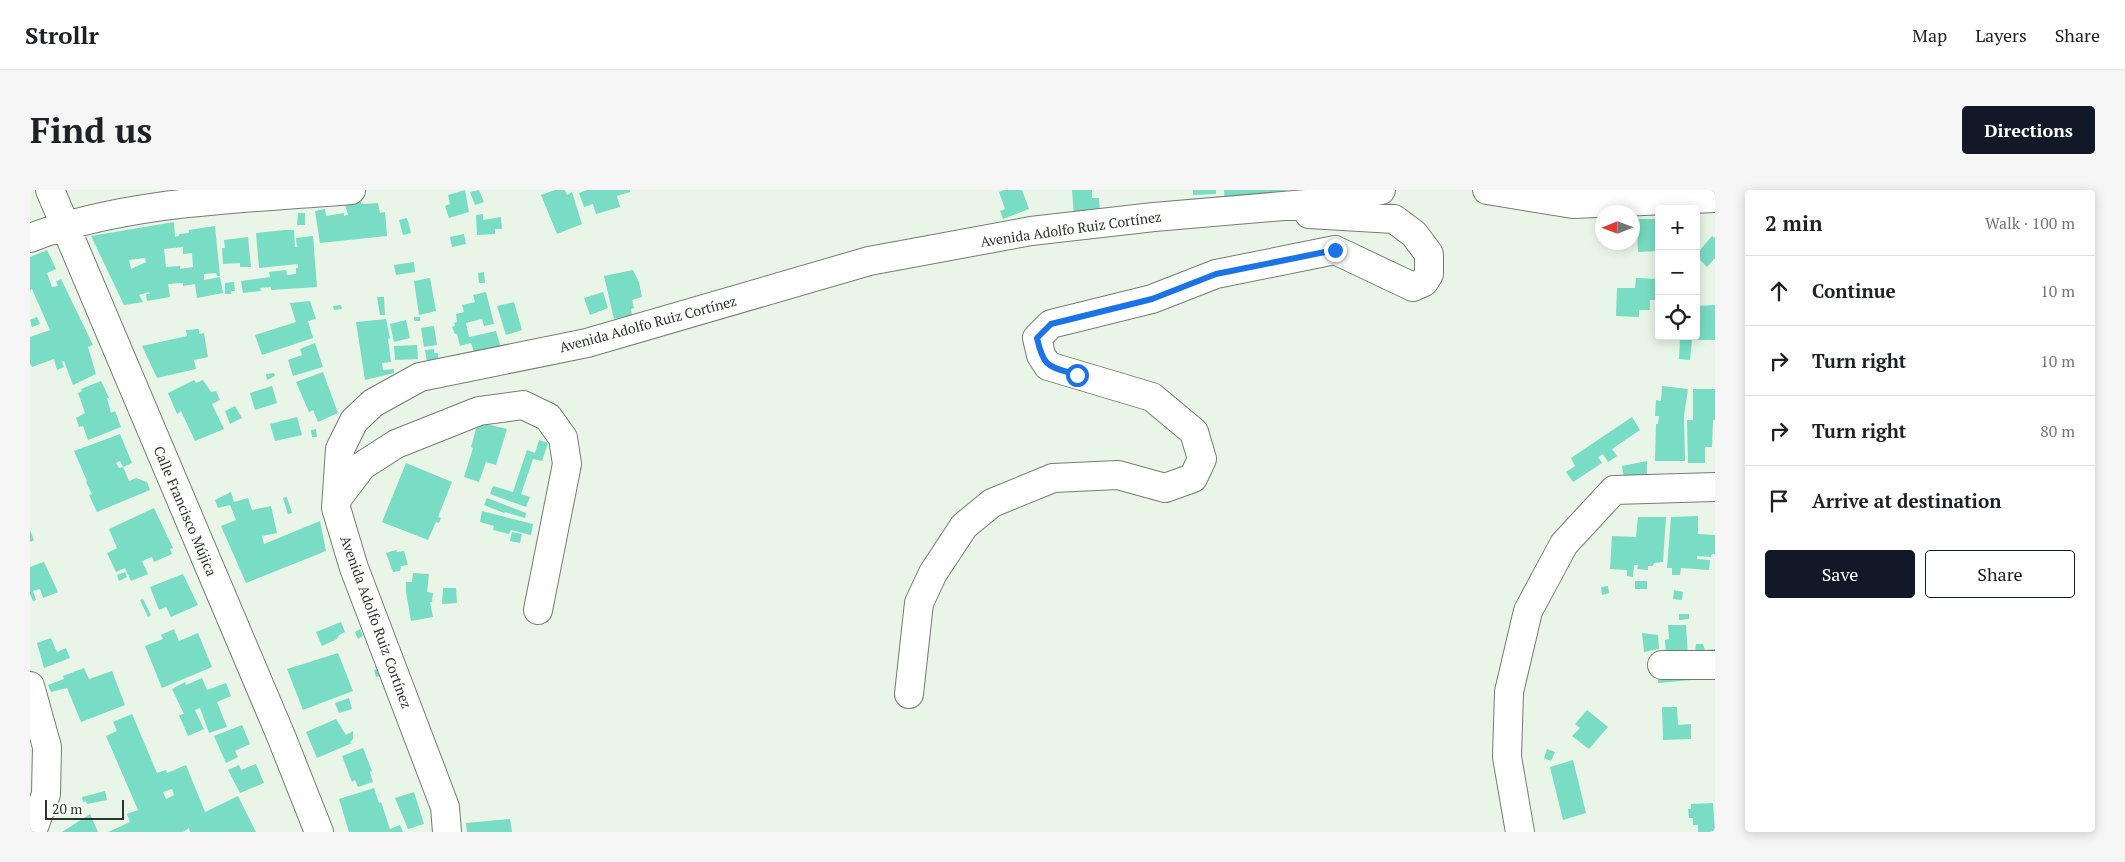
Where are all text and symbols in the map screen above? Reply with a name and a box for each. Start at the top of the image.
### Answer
text: Strollr [25,19,99,51]
text: Map [1912,23,1947,47]
text: Layers [1975,23,2027,47]
text: Share [2055,23,2100,47]
button: Directions [1962,106,2095,154]
text: Find us [30,107,152,153]
north arrow [1595,205,1640,250]
map controls [1655,205,1700,340]
button: + [1655,205,1700,250]
street label: Avenida Adolfo Ruiz Cortínez [979,206,1163,251]
text: 2 min [1765,209,1822,237]
text: Walk · 100 m [1985,212,2075,234]
route end [1324,239,1347,262]
button: − [1655,250,1700,295]
icon: ahead [1765,277,1793,305]
text: Continue [1812,278,1896,303]
text: 10 m [2040,280,2075,302]
street label: Avenida Adolfo Ruiz Cortínez [557,291,739,356]
button: locate [1655,295,1700,340]
icon: right [1765,347,1793,375]
text: Turn right [1812,348,1906,373]
text: 10 m [2040,350,2075,372]
route start [1066,364,1089,387]
icon: right [1765,417,1793,445]
text: Turn right [1812,418,1906,443]
text: 80 m [2040,420,2075,442]
street label: Calle Francisco Mújica [149,443,221,579]
icon: arrive [1765,487,1793,515]
text: Arrive at destination [1812,488,2001,513]
street label: Avenida Adolfo Ruiz Cortínez [336,533,417,711]
button: Save [1765,550,1915,598]
button: Share [1925,550,2075,598]
scale bar [45,797,124,820]
text: 20 m [52,799,82,818]

